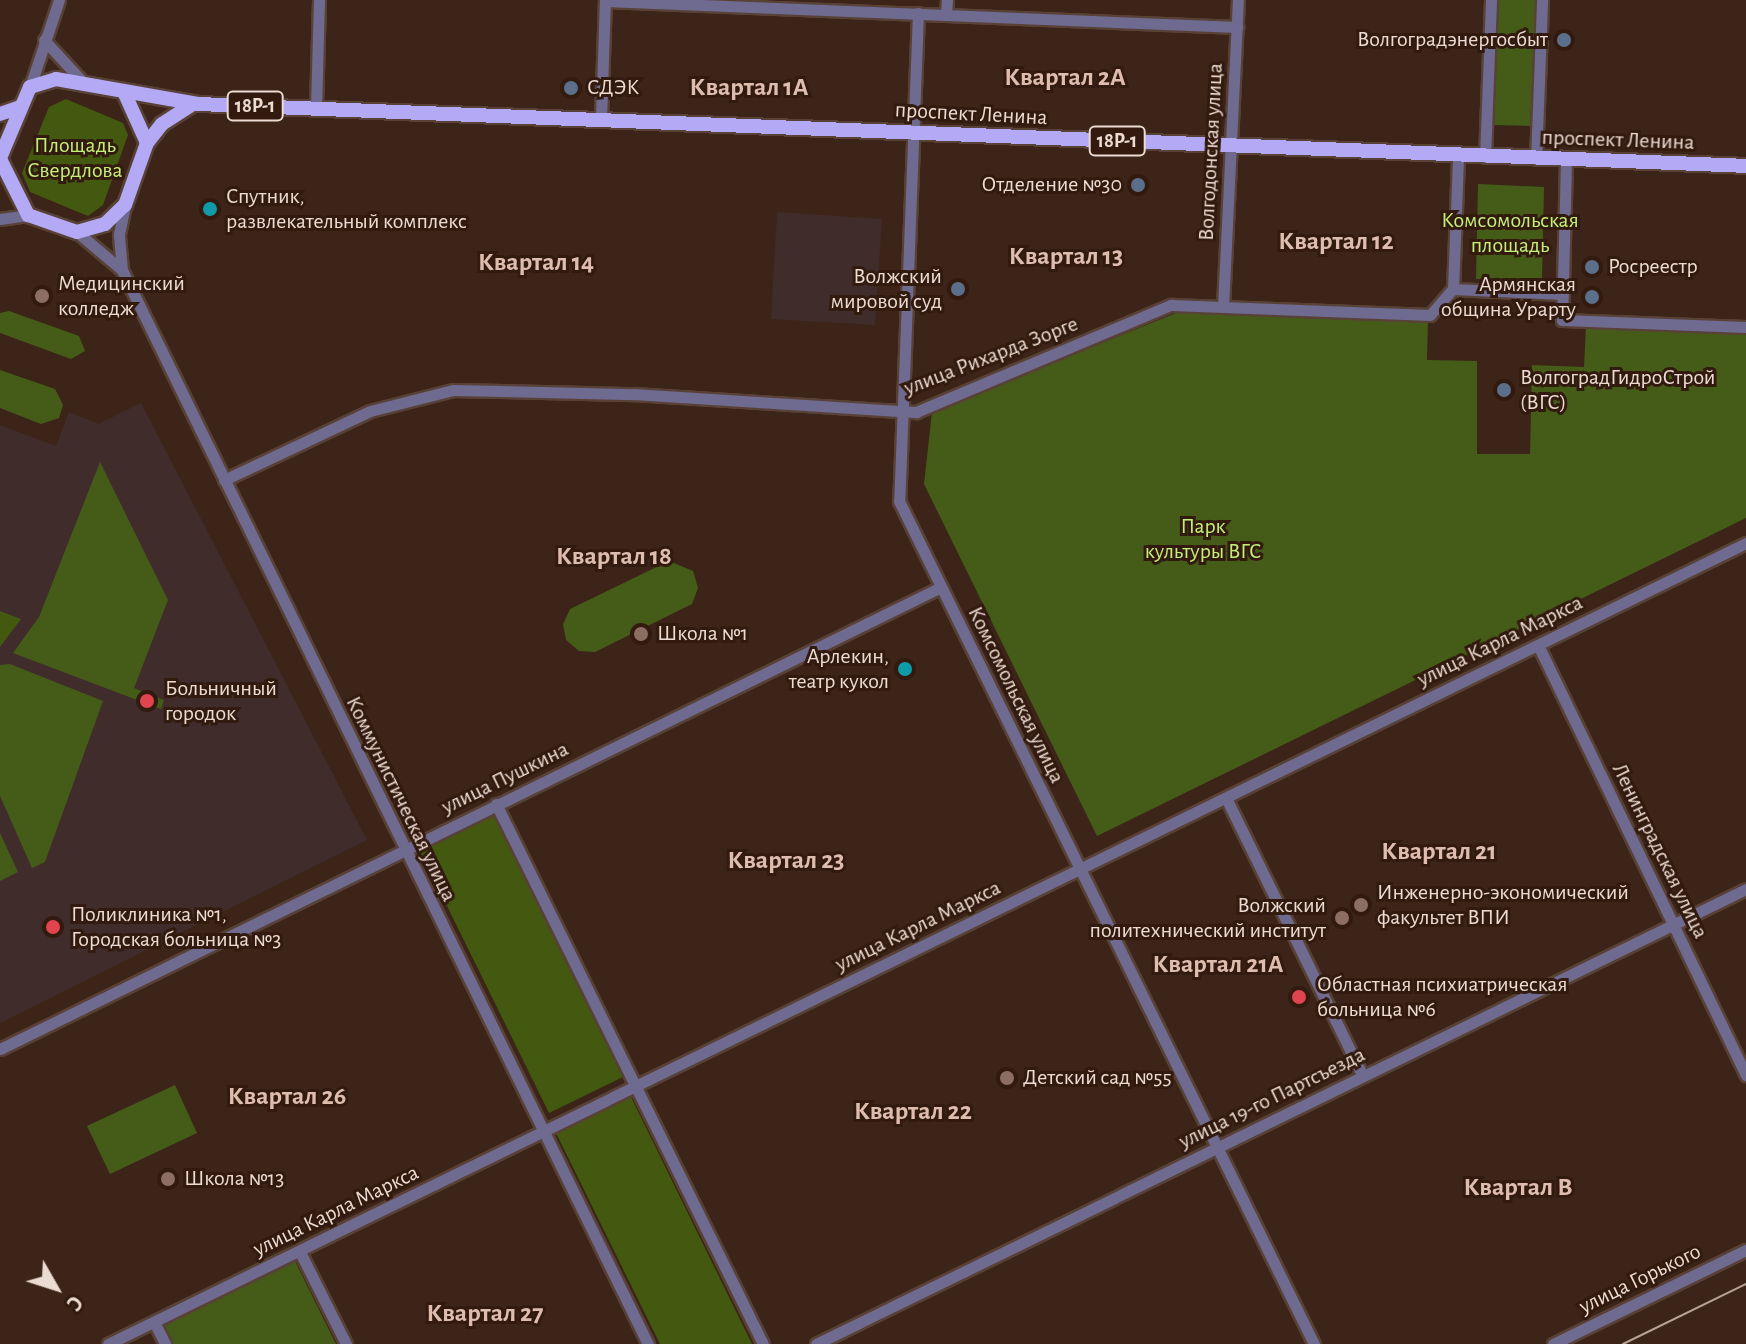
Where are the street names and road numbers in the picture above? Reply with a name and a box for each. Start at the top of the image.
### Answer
street label: Волгодонская улица [1193,62,1229,242]
road number: 18Р-1 [225,90,285,122]
street label: проспект Ленина [894,97,1048,131]
street label: проспект Ленина [1541,124,1695,156]
road number: 18Р-1 [1087,125,1147,157]
street label: улица Рихарда Зорге [900,311,1082,401]
street label: улица Карла Маркса [1413,589,1587,693]
street label: Комсомольская улица [962,602,1070,788]
street label: Коммунистическая улица [340,692,462,906]
street label: улица Пушкина [437,736,573,820]
street label: Ленинградская улица [1606,759,1714,943]
street label: улица Карла Маркса [831,874,1005,978]
street label: улица 19-го Партсъезда [1175,1041,1369,1155]
street label: улица Карла Маркса [249,1159,423,1263]
street label: улица Горького [1575,1238,1705,1320]

